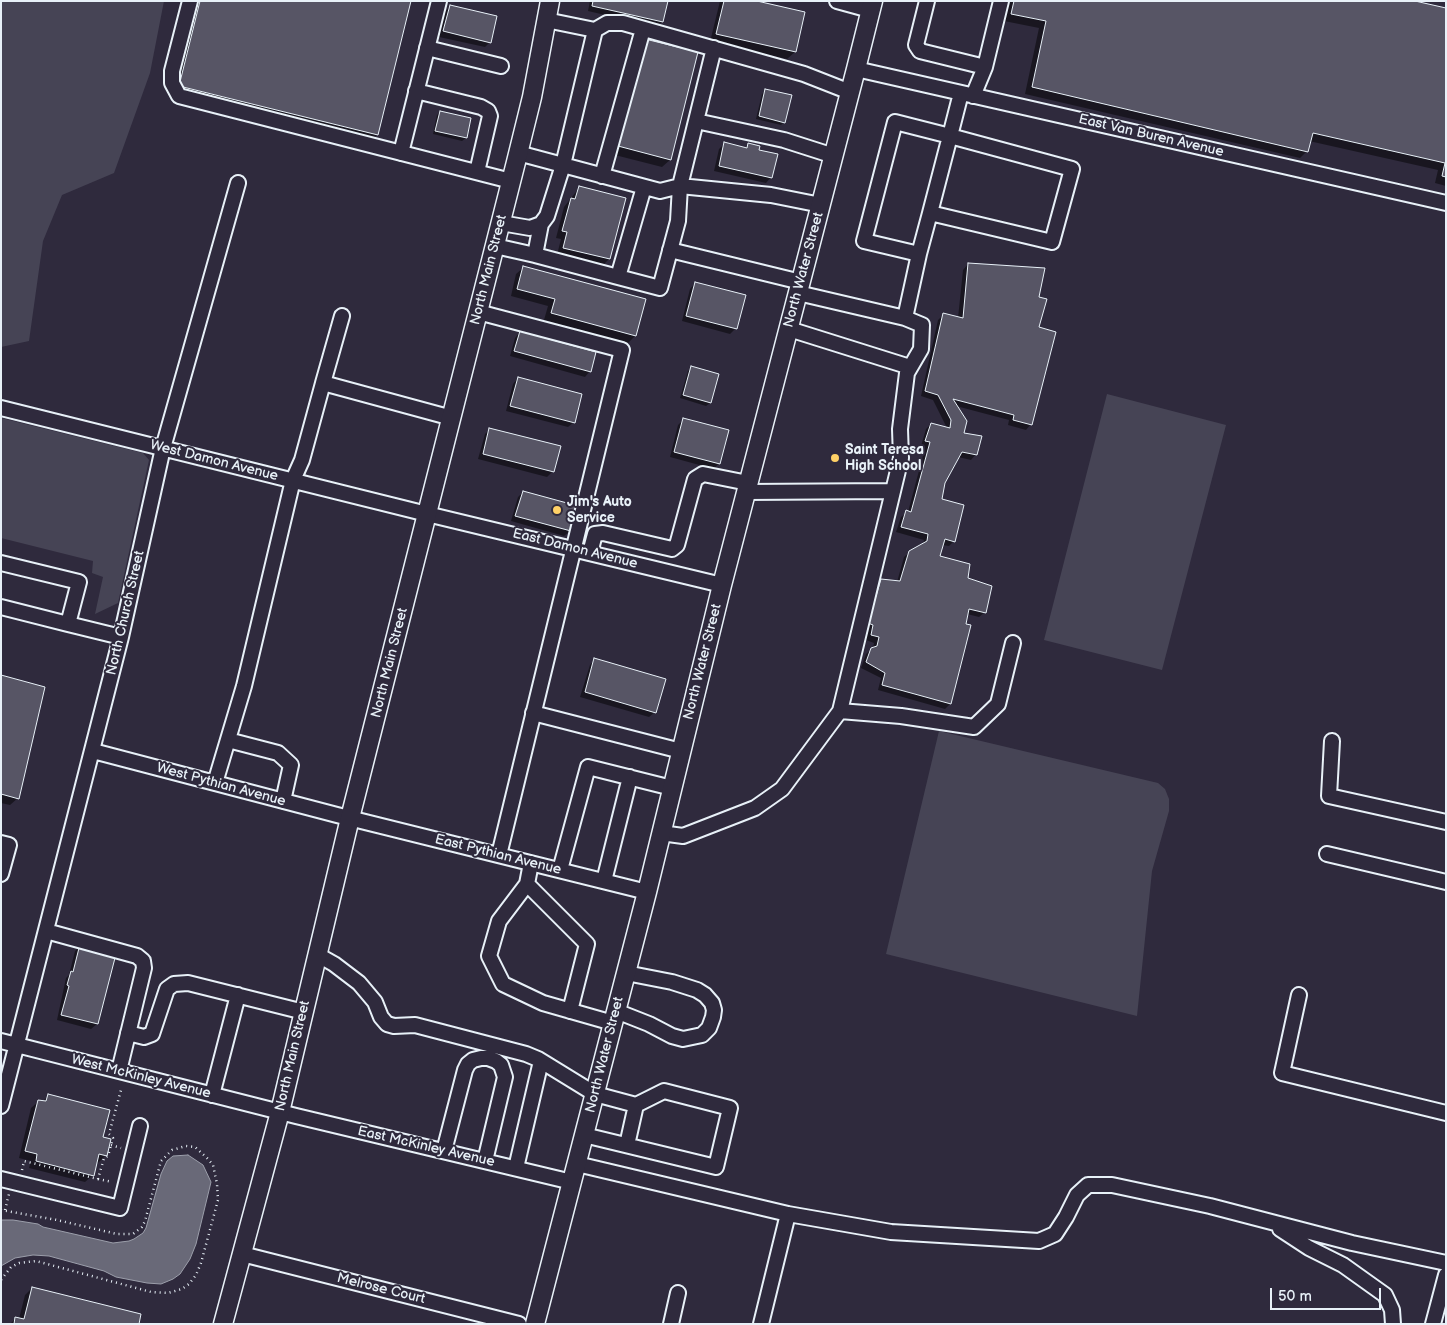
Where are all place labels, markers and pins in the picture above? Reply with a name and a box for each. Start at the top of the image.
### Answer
place label: Saint Teresa High School [845,442,924,474]
marker: Saint Teresa High School [829,452,841,464]
place label: Jim's Auto Service [567,494,632,526]
marker: Jim's Auto Service [551,504,563,516]

